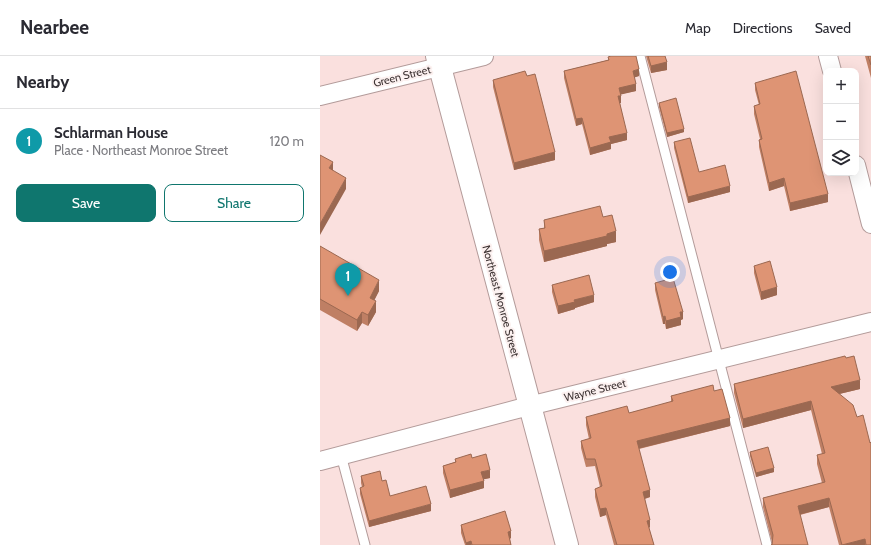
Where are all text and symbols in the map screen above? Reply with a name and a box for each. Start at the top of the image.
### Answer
text: Nearbee [20,16,89,39]
text: Map [685,19,711,37]
text: Directions [733,19,793,37]
text: Saved [815,19,851,37]
street label: Green Street [372,62,433,90]
map controls [823,68,859,176]
button: + [823,68,859,104]
text: Nearby [16,72,69,92]
button: − [823,104,859,140]
text: Schlarman House [54,124,168,142]
text: 1 [27,133,31,149]
text: 120 m [270,133,304,149]
button: layers [823,140,859,176]
text: Place · Northeast Monroe Street [54,142,228,158]
button: Save [16,184,156,222]
button: Share [164,184,304,222]
street label: Northeast Monroe Street [479,244,523,359]
your location [660,262,680,282]
pin: 1 [335,263,361,296]
street label: Wayne Street [563,376,628,404]

